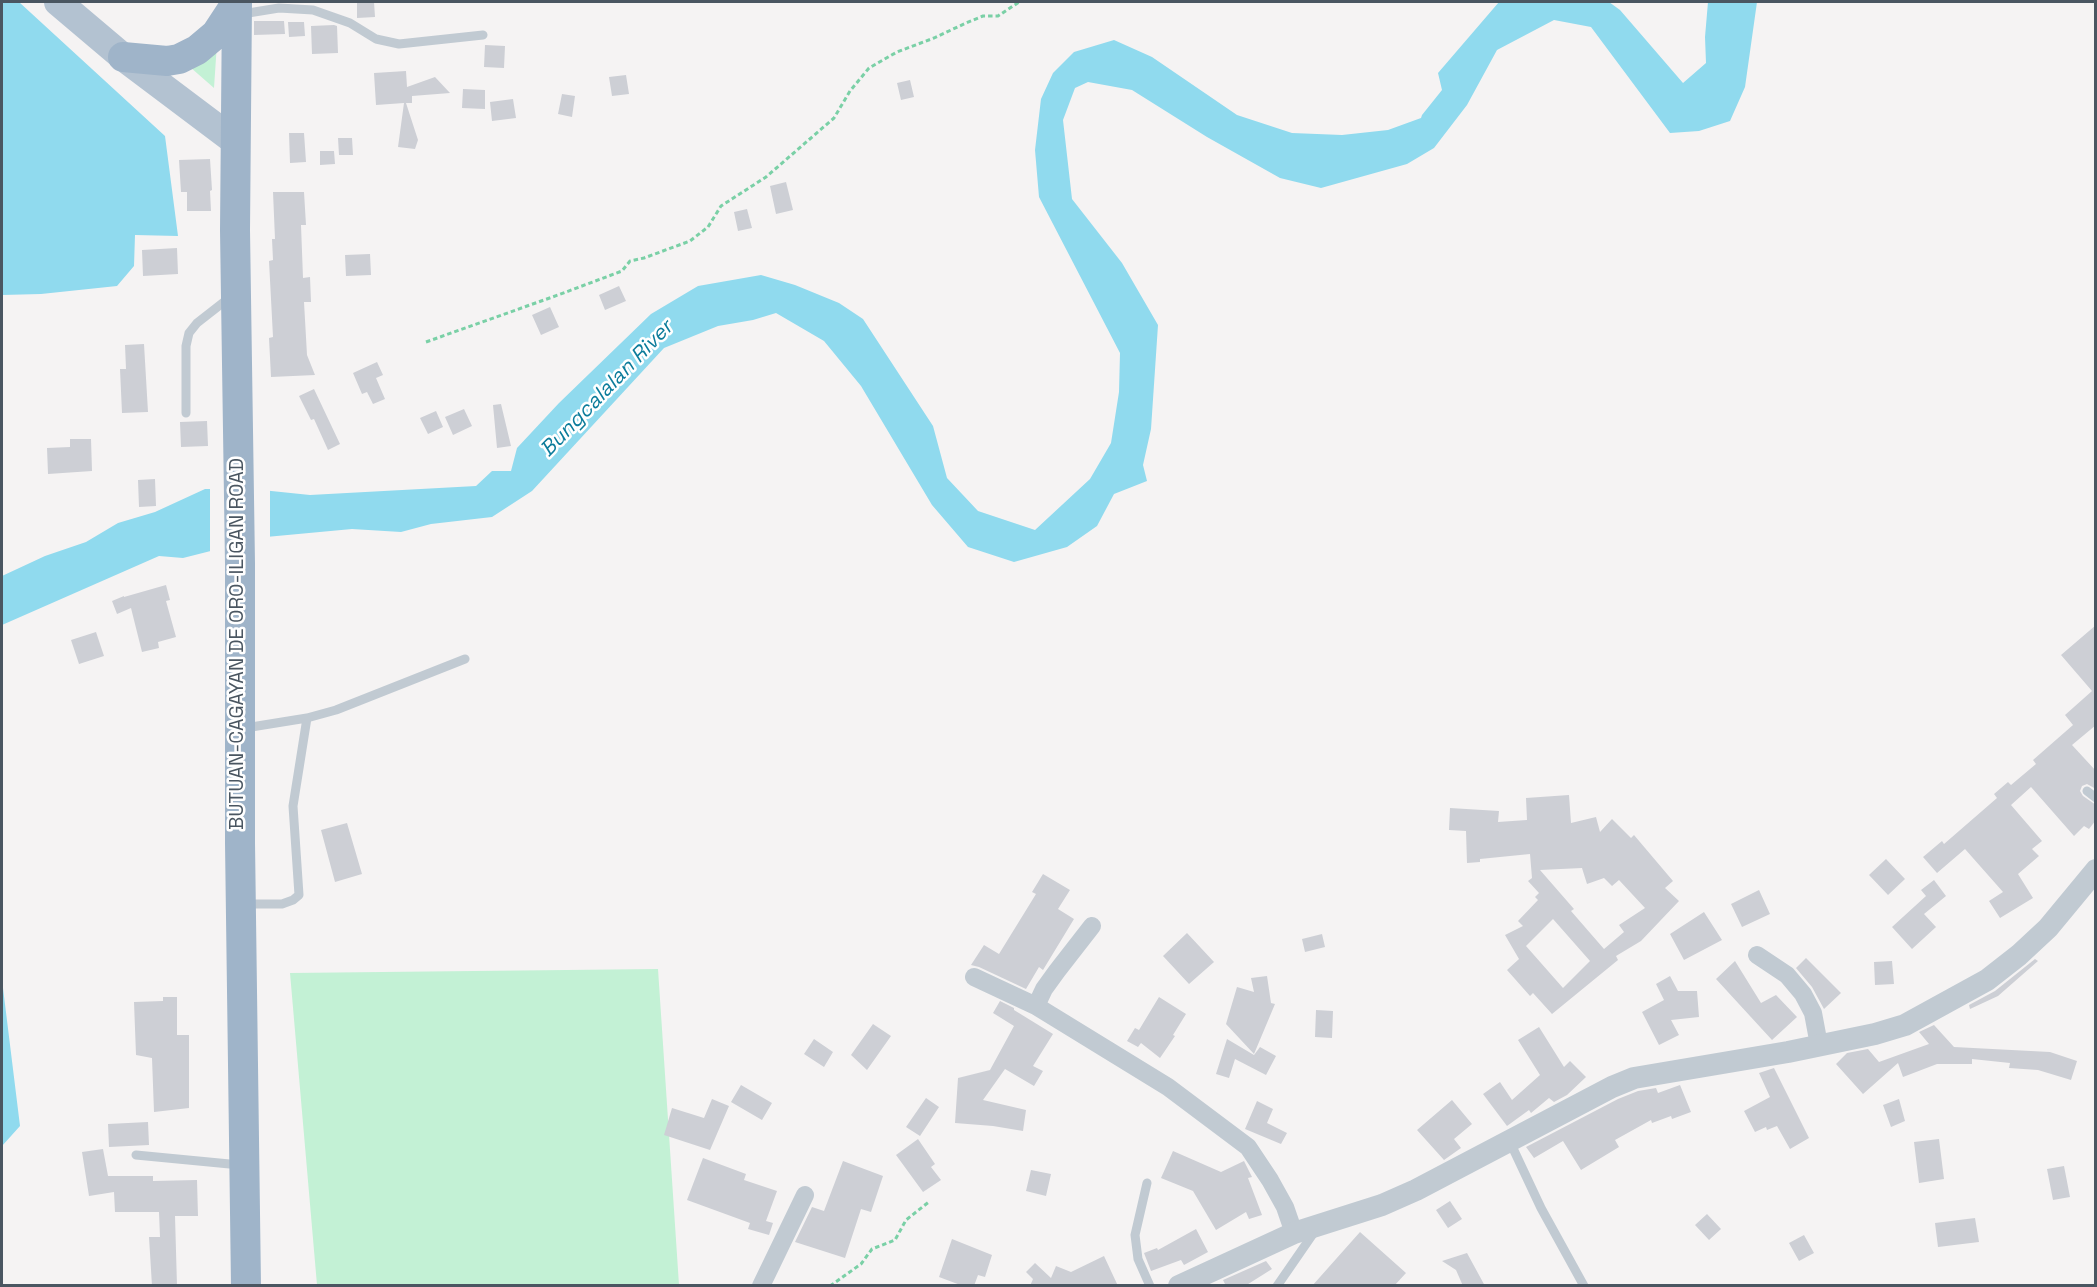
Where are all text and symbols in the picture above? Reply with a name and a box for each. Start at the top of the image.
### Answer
water label: Bungcalalan River [535,315,679,463]
street label: BUTUAN-CAGAYAN DE ORO-ILIGAN ROAD [226,458,250,830]

